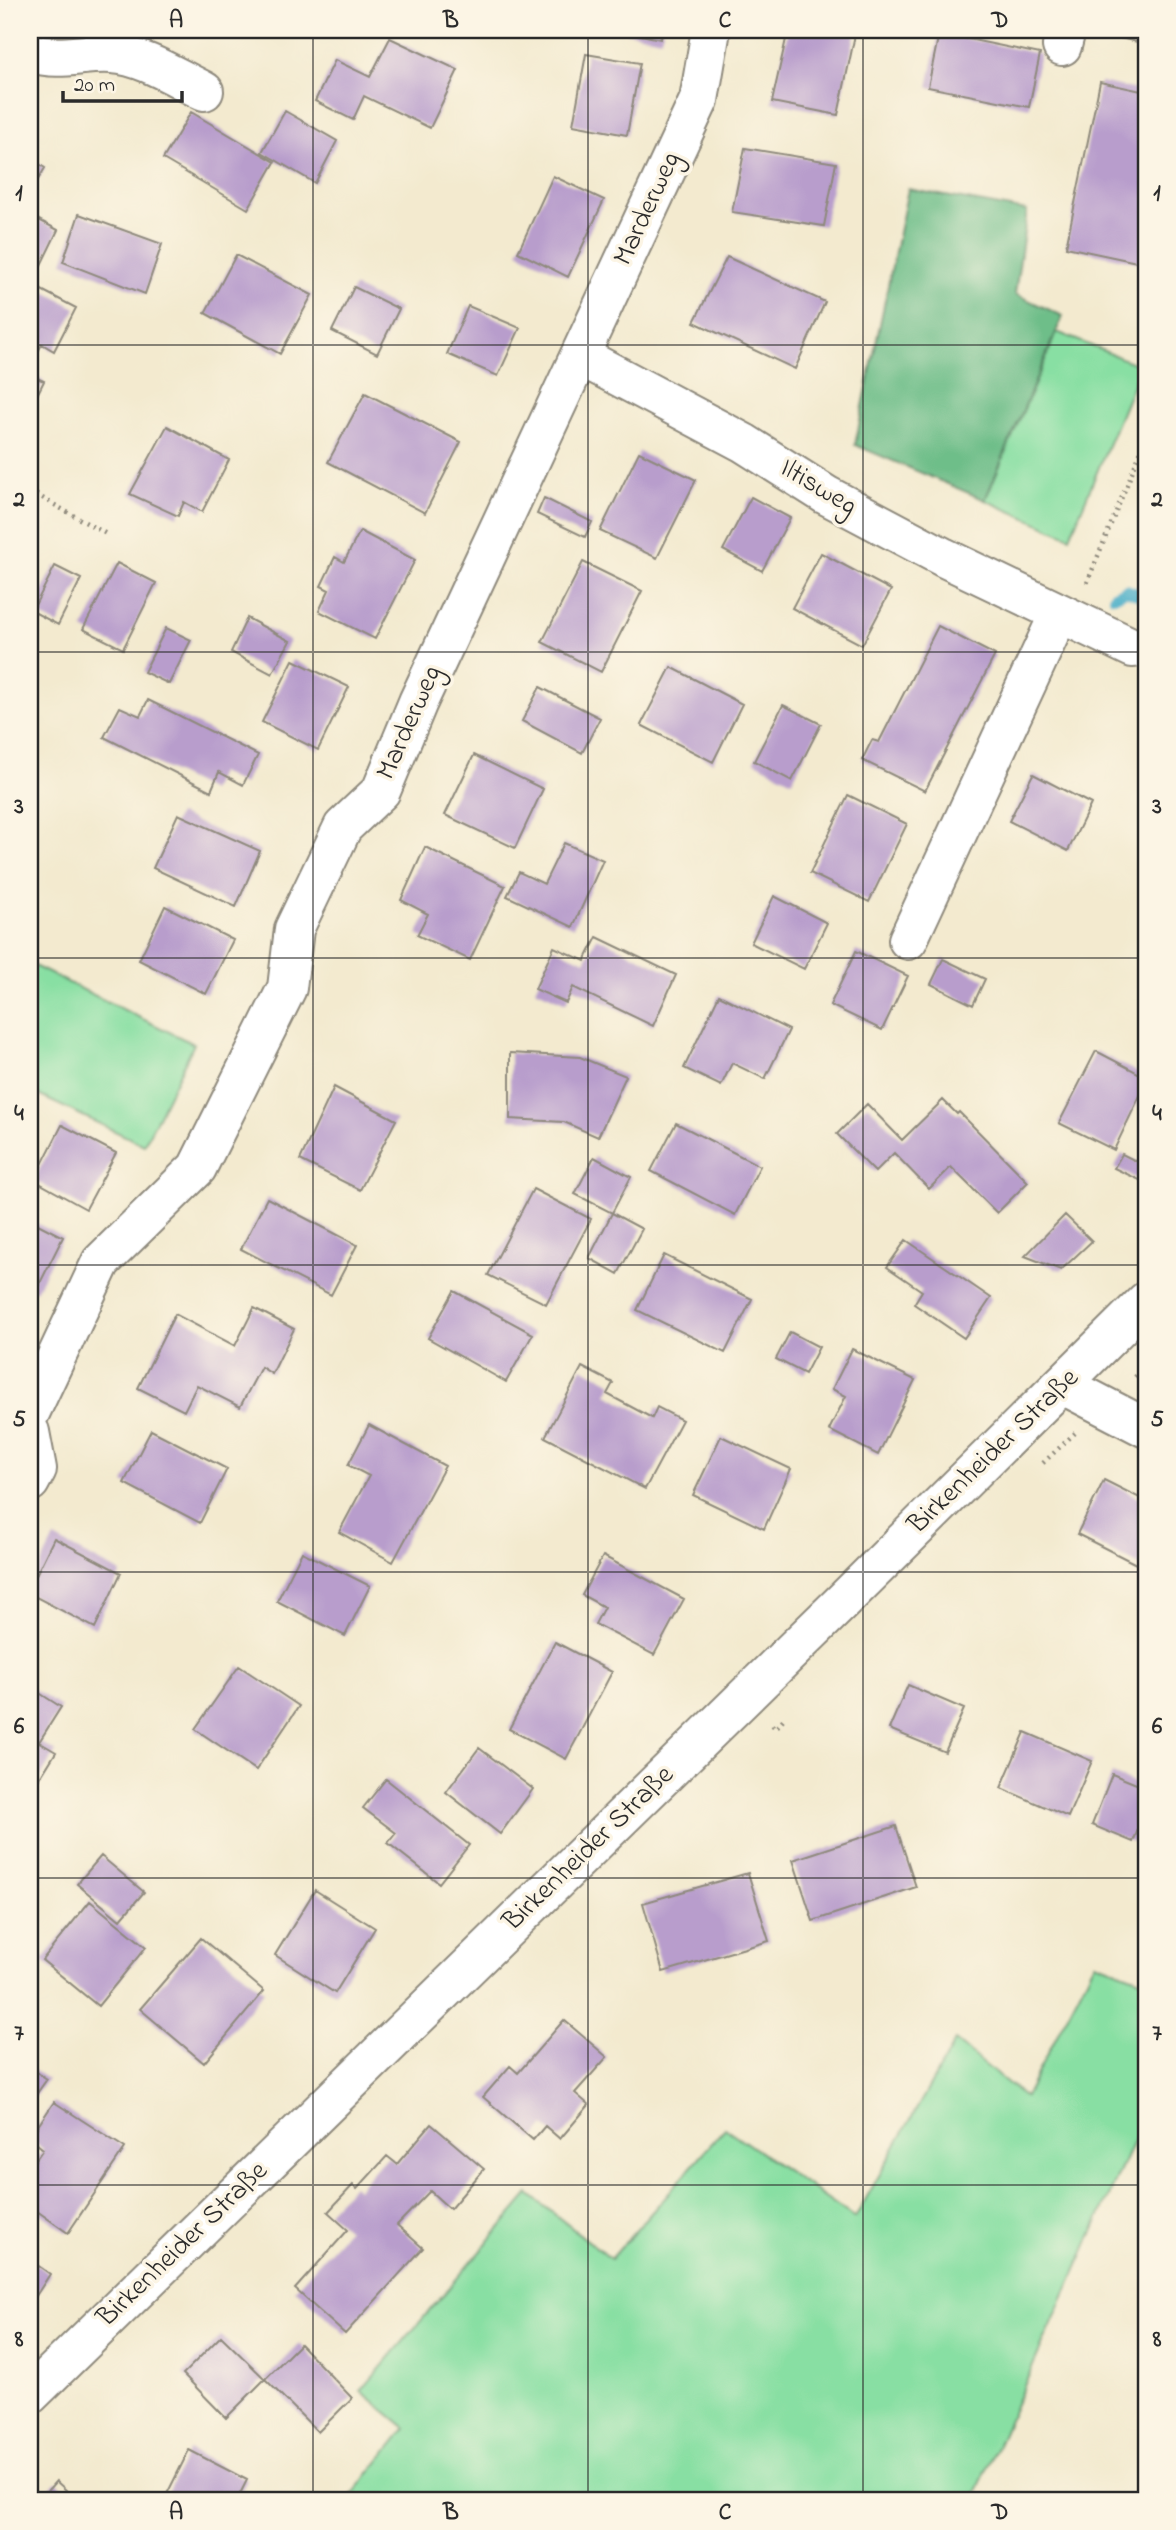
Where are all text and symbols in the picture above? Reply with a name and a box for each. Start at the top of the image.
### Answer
text: A [169,5,183,38]
text: B [442,5,459,38]
text: C [719,5,732,38]
text: D [991,5,1008,38]
scale bar [63,60,182,104]
text: 20 m [74,71,115,101]
street label: Marderweg [604,145,692,273]
text: 1 [15,178,23,211]
text: 1 [1153,178,1161,211]
street label: Iltisweg [772,449,864,527]
text: 2 [12,484,25,517]
text: 2 [1150,484,1163,517]
street label: Marderweg [367,659,453,787]
text: 3 [13,791,24,824]
text: 3 [1151,791,1162,824]
text: 4 [14,1098,24,1131]
text: 4 [1152,1098,1162,1131]
street label: Birkenheider Straße [898,1359,1089,1545]
text: 5 [12,1404,26,1437]
text: 5 [1150,1404,1164,1437]
text: 6 [14,1711,25,1744]
text: 6 [1152,1711,1163,1744]
street label: Birkenheider Straße [493,1756,684,1942]
text: 7 [14,2018,24,2051]
text: 7 [1152,2018,1162,2051]
street label: Birkenheider Straße [87,2152,278,2338]
text: 8 [14,2324,24,2357]
text: 8 [1152,2324,1162,2357]
text: A [169,2497,183,2530]
text: B [442,2497,459,2530]
text: C [719,2497,732,2530]
text: D [991,2497,1008,2530]

